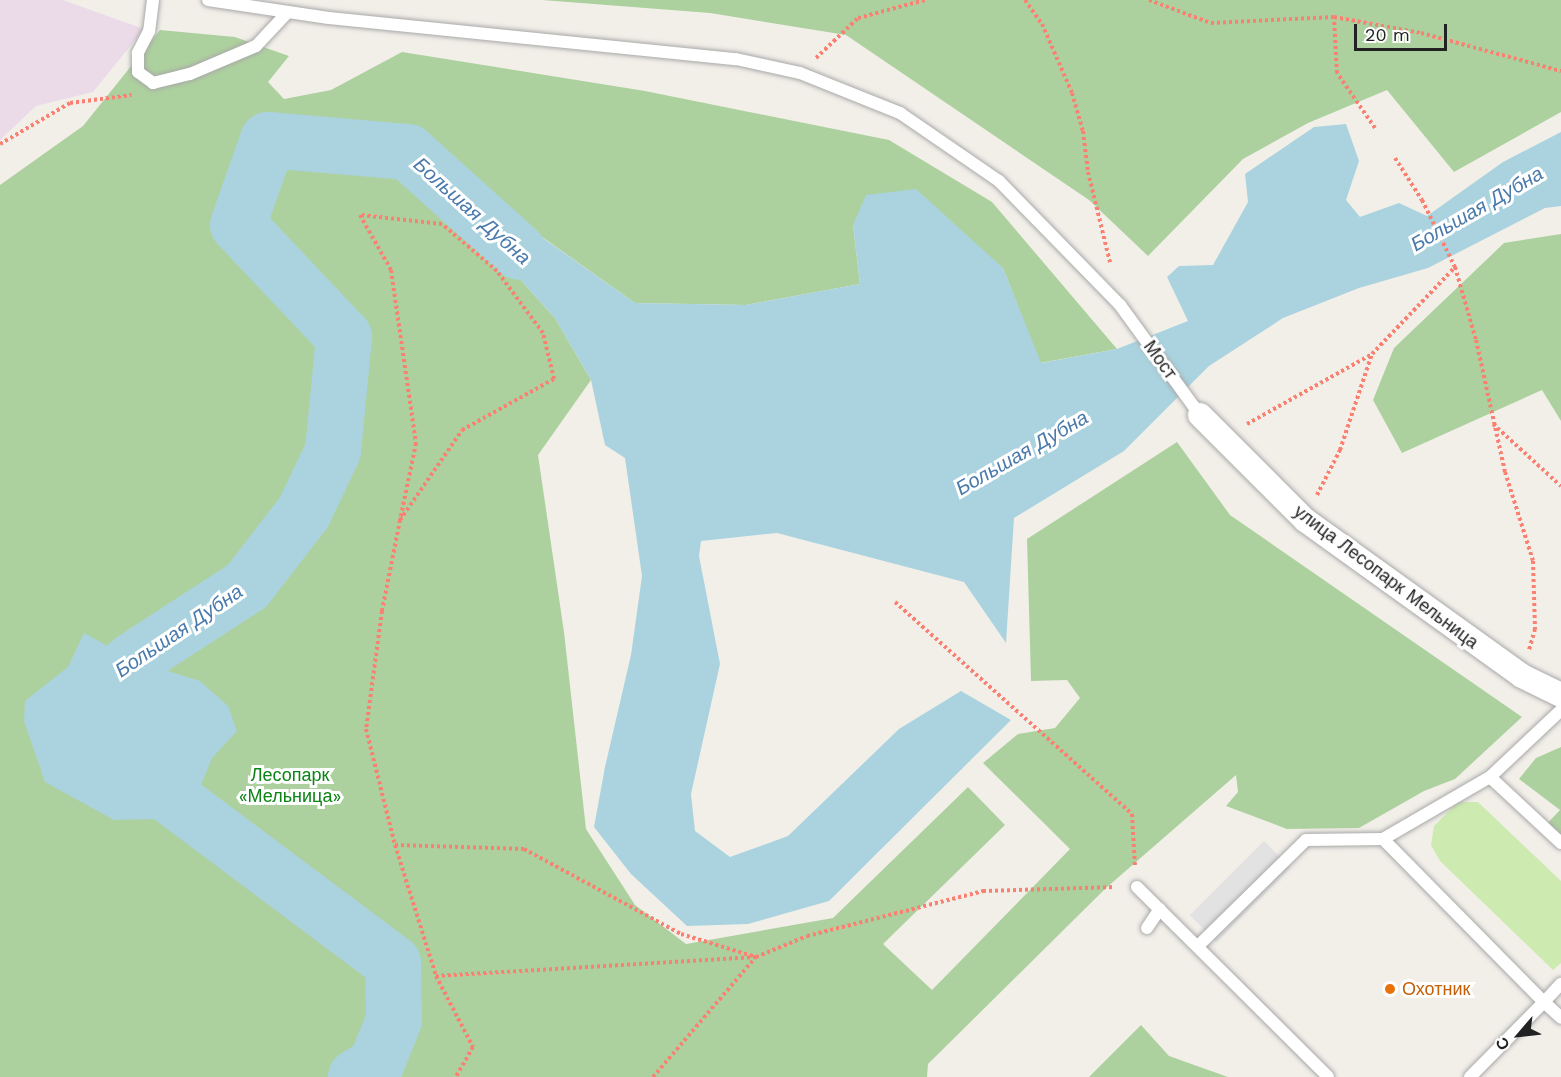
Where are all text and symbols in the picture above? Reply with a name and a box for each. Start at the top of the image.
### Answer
scale bar [1357,12,1450,50]
text: 20 m [1365,24,1410,45]
water label: Большая Дубна [409,152,535,270]
water label: Большая Дубна [1407,161,1547,257]
street label: Мост [1139,336,1181,384]
water label: Большая Дубна [952,405,1092,501]
street label: улица Лесопарк Мельница [1290,501,1482,653]
water label: Большая Дубна [111,579,247,683]
park label: Лесопарк «Мельница» [239,765,341,808]
place label: Охотник [1402,978,1470,1000]
marker: Охотник [1383,982,1397,996]
north arrow [1489,1005,1549,1065]
text: С [1492,1034,1514,1053]

